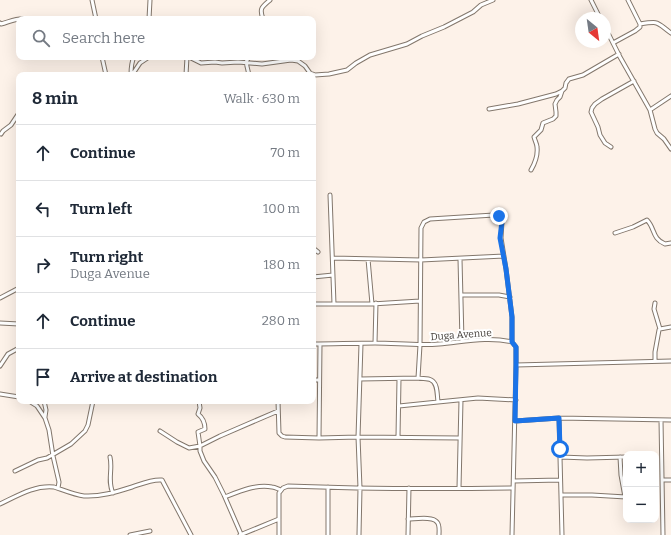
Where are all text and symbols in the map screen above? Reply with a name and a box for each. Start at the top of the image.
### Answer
north arrow [575,12,611,48]
search box [16,16,316,60]
icon: search [30,27,52,49]
text: Search here [62,29,145,47]
text: 8 min [32,88,78,109]
text: Walk · 630 m [223,91,300,106]
icon: ahead [32,142,54,164]
text: Continue [70,144,136,162]
text: 70 m [270,145,300,160]
icon: left [32,198,54,220]
text: Turn left [70,200,132,218]
text: 100 m [263,201,300,216]
route end [490,207,508,225]
text: Turn right [70,248,143,266]
icon: right [32,254,54,276]
text: 180 m [264,257,300,272]
text: Duga Avenue [70,266,150,281]
icon: ahead [32,310,54,332]
text: Continue [70,312,136,330]
text: 280 m [262,313,300,328]
street label: Duga Avenue [430,327,492,343]
icon: arrive [32,366,54,388]
text: Arrive at destination [70,368,217,386]
route start [551,440,569,458]
map controls [623,451,659,523]
button: + [623,451,659,487]
button: − [623,487,659,523]

